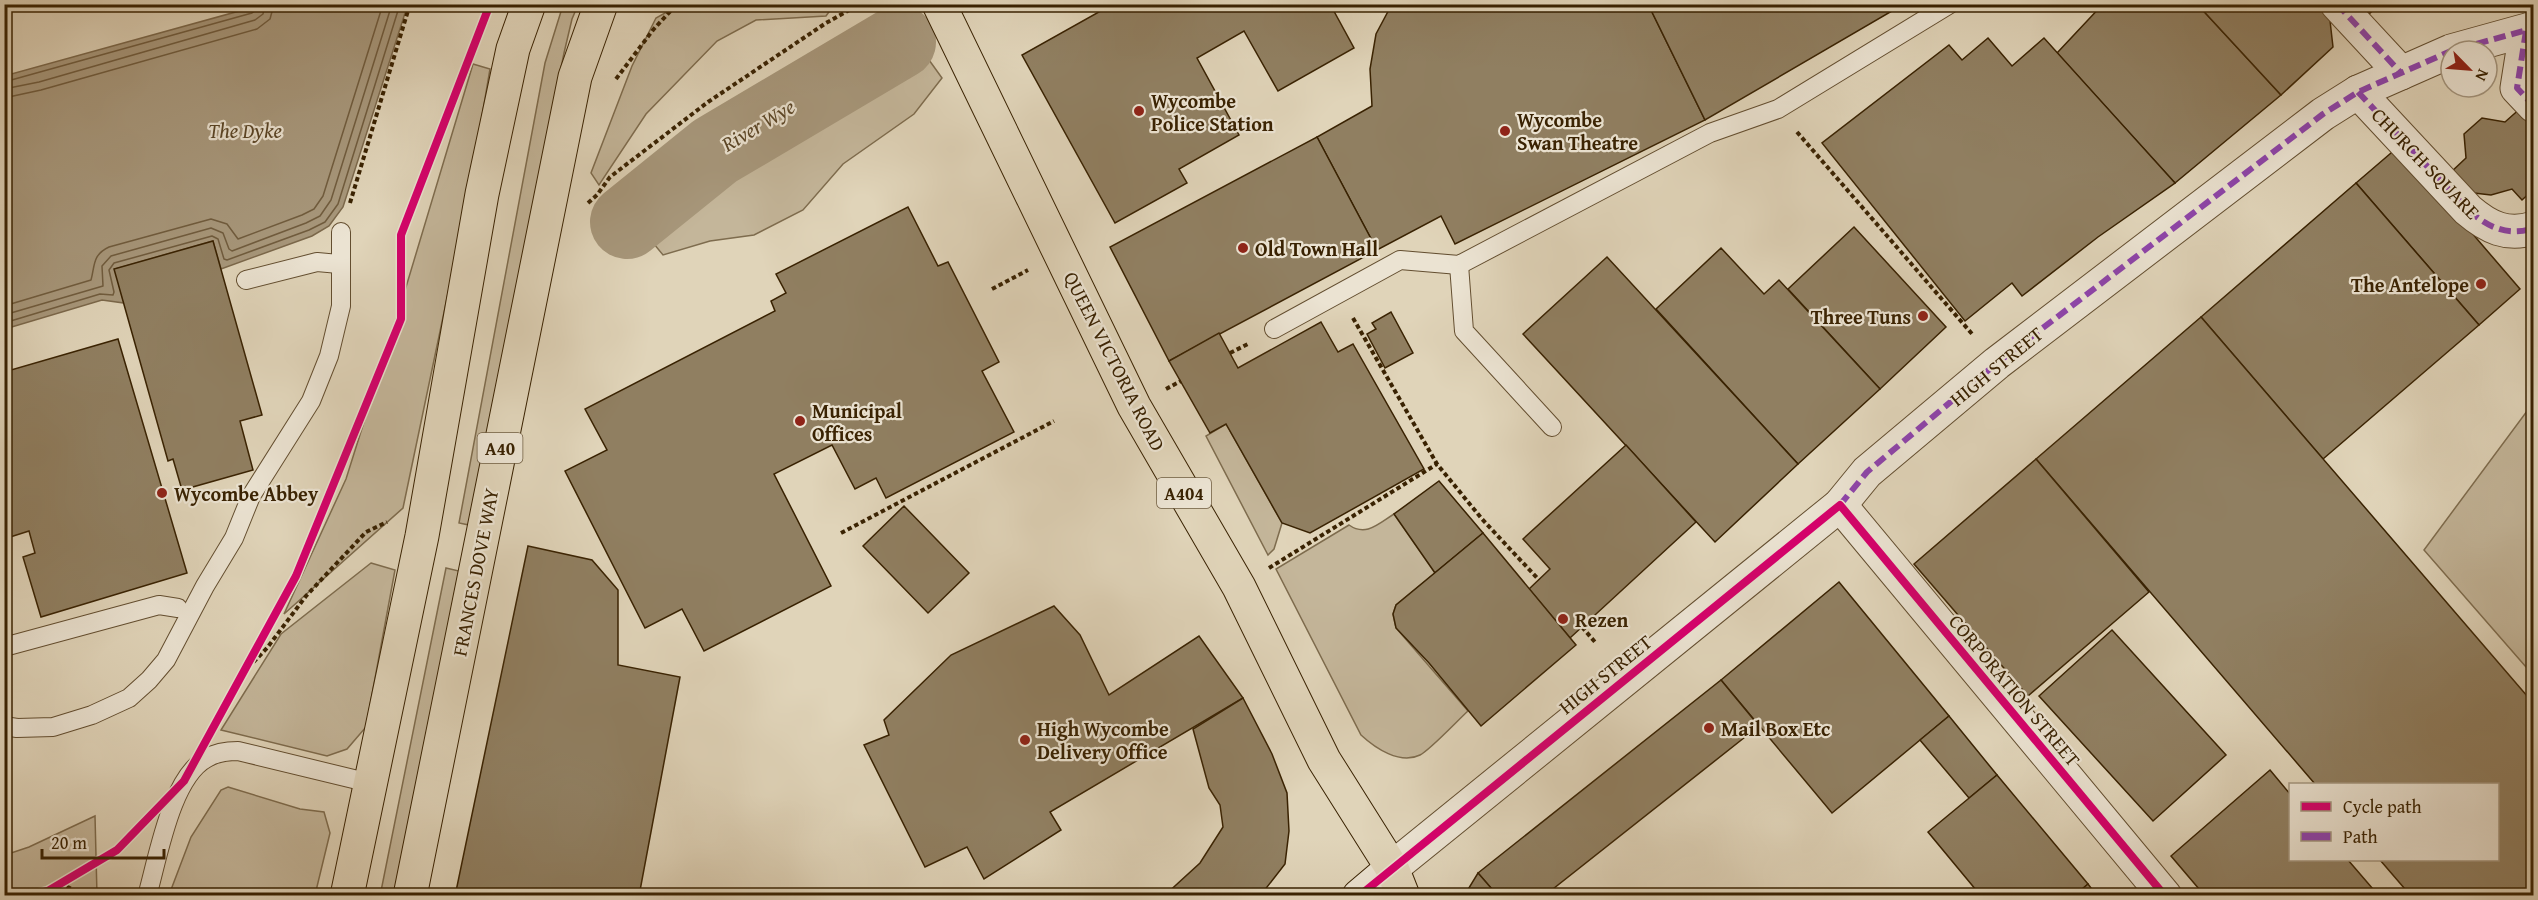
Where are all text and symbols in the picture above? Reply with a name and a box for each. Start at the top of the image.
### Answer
north arrow [2439,39,2499,99]
text: N [2469,65,2496,86]
place label: Wycombe Police Station [1151,86,1274,138]
water label: River Wye [715,91,801,160]
street label: CHURCH SQUARE [2365,101,2487,225]
marker: Wycombe Police Station [1132,104,1146,118]
place label: Wycombe Swan Theatre [1517,105,1638,157]
water label: The Dyke [208,115,282,146]
marker: Wycombe Swan Theatre [1498,124,1512,138]
place label: Old Town Hall [1255,234,1378,263]
marker: Old Town Hall [1236,241,1250,255]
street label: QUEEN VICTORIA ROAD [1057,266,1173,456]
place label: The Antelope [2351,270,2469,299]
marker: The Antelope [2474,277,2488,291]
place label: Three Tuns [1811,302,1911,331]
marker: Three Tuns [1916,309,1930,323]
street label: HIGH STREET [1943,319,2049,413]
place label: Municipal Offices [812,396,902,448]
marker: Municipal Offices [793,414,807,428]
road number: A40 [478,433,522,463]
road number: A404 [1157,478,1211,508]
place label: Wycombe Abbey [174,479,319,508]
street label: FRANCES DOVE WAY [444,485,506,659]
marker: Wycombe Abbey [155,486,169,500]
place label: Rezen [1575,605,1629,634]
street label: CORPORATION STREET [1942,608,2088,772]
marker: Rezen [1556,612,1570,626]
street label: HIGH STREET [1552,627,1658,721]
place label: High Wycombe Delivery Office [1037,714,1169,766]
place label: Mail Box Etc [1721,714,1830,743]
marker: Mail Box Etc [1702,721,1716,735]
marker: High Wycombe Delivery Office [1018,733,1032,747]
legend [2289,783,2499,861]
text: Cycle path [2343,793,2422,820]
scale bar [42,822,164,860]
text: Path [2343,823,2378,850]
text: 20 m [51,829,87,856]

